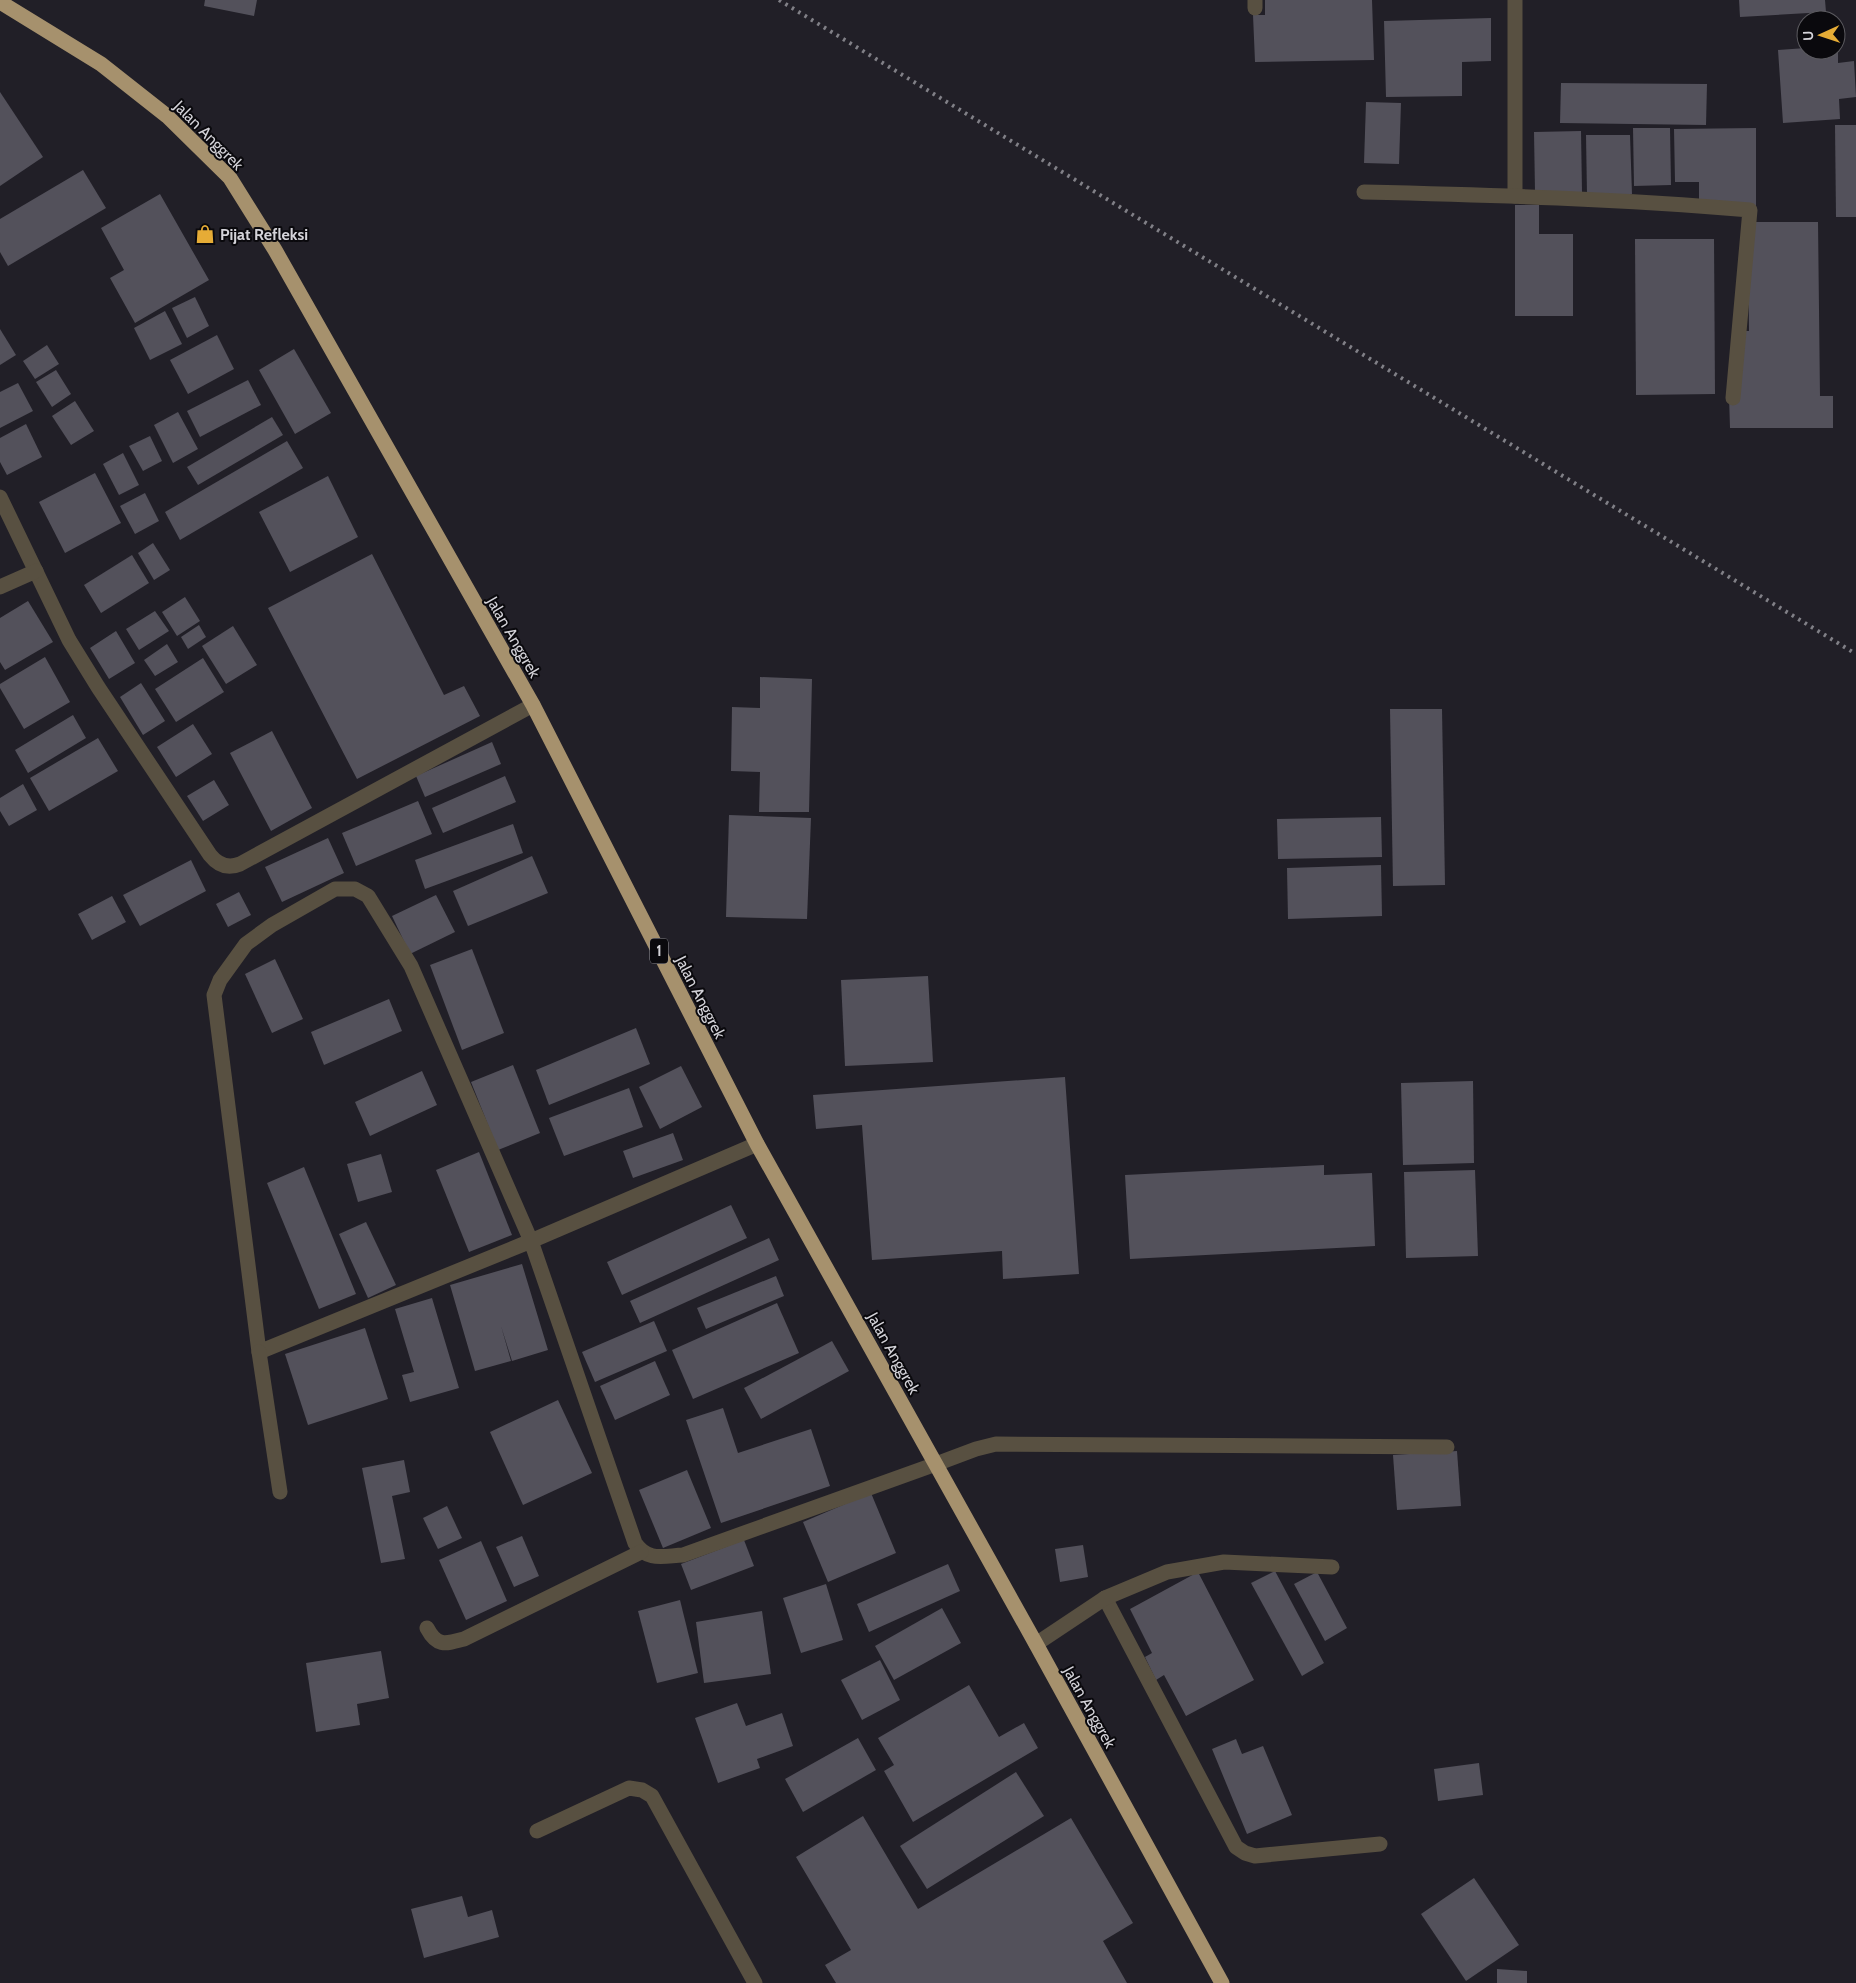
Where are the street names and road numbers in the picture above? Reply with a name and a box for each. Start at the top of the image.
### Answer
street label: Jalan Anggrek [169,96,248,175]
street label: Jalan Anggrek [482,592,545,682]
road number: 1 [650,938,668,964]
street label: Jalan Anggrek [671,952,730,1043]
street label: Jalan Anggrek [863,1308,924,1398]
street label: Jalan Anggrek [1059,1662,1120,1752]

